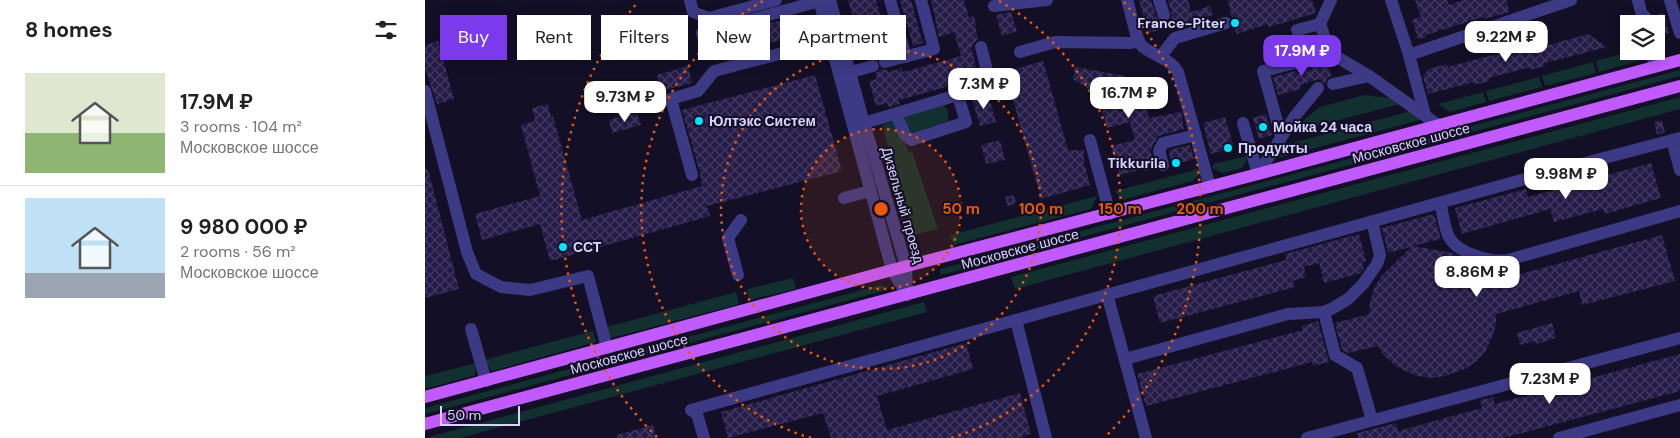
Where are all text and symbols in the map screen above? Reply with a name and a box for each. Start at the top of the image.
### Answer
place label: France-Piter [1137,14,1225,32]
chip: Buy [440,15,507,60]
chip: Rent [517,15,591,60]
chip: Filters [601,15,688,60]
chip: New [698,15,770,60]
chip: Apartment [780,15,906,60]
map controls [1620,15,1665,60]
button: layers [1620,15,1665,60]
text: 8 homes [25,16,113,44]
icon: filters [372,16,400,44]
marker: France-Piter [1229,17,1241,29]
pin: 9.22M ₽ [1460,20,1552,63]
text: 9.22M ₽ [1476,26,1536,47]
pin: 17.9M ₽ [1256,34,1348,77]
text: 17.9M ₽ [1274,40,1330,61]
pin: 7.3M ₽ [943,68,1025,110]
text: 7.3M ₽ [959,73,1009,94]
pin: 16.7M ₽ [1083,76,1175,119]
pin: 9.73M ₽ [579,80,671,123]
text: 16.7M ₽ [1101,82,1157,103]
text: 9.73M ₽ [595,86,655,107]
text: 17.9M ₽ [180,88,253,116]
icon: home [65,93,125,153]
place label: Юлтэкс Систем [709,112,816,130]
marker: Юлтэкс Систем [693,115,705,127]
text: 3 rooms · 104 m² [180,116,302,137]
place label: Мойка 24 часа [1273,118,1372,136]
street label: Московское шоссе [1350,119,1472,167]
marker: Мойка 24 часа [1257,121,1269,133]
text: Московское шоссе [180,137,319,158]
place label: Продукты [1238,139,1308,157]
marker: Продукты [1222,142,1234,154]
street label: Дизельный проезд [878,145,928,265]
place label: Tikkurila [1107,154,1166,172]
marker: Tikkurila [1170,157,1182,169]
pin: 9.98M ₽ [1520,158,1612,200]
text: 9.98M ₽ [1535,163,1597,184]
text: 50 m [942,199,980,219]
text: 100 m [1019,199,1063,219]
text: 150 m [1099,199,1142,219]
text: 200 m [1176,199,1224,219]
centre of rings [872,200,890,218]
text: 9 980 000 ₽ [180,213,308,241]
icon: home [65,218,125,278]
street label: Московское шоссе [959,225,1081,273]
place label: ССТ [573,238,602,256]
text: 2 rooms · 56 m² [180,241,296,262]
marker: ССТ [557,241,569,253]
pin: 8.86M ₽ [1431,256,1523,298]
text: 8.86M ₽ [1446,261,1508,282]
text: Московское шоссе [180,262,319,283]
street label: Московское шоссе [568,330,690,378]
pin: 7.23M ₽ [1504,362,1596,405]
text: 7.23M ₽ [1521,368,1579,389]
scale bar [440,403,520,426]
text: 50 m [447,406,481,424]

